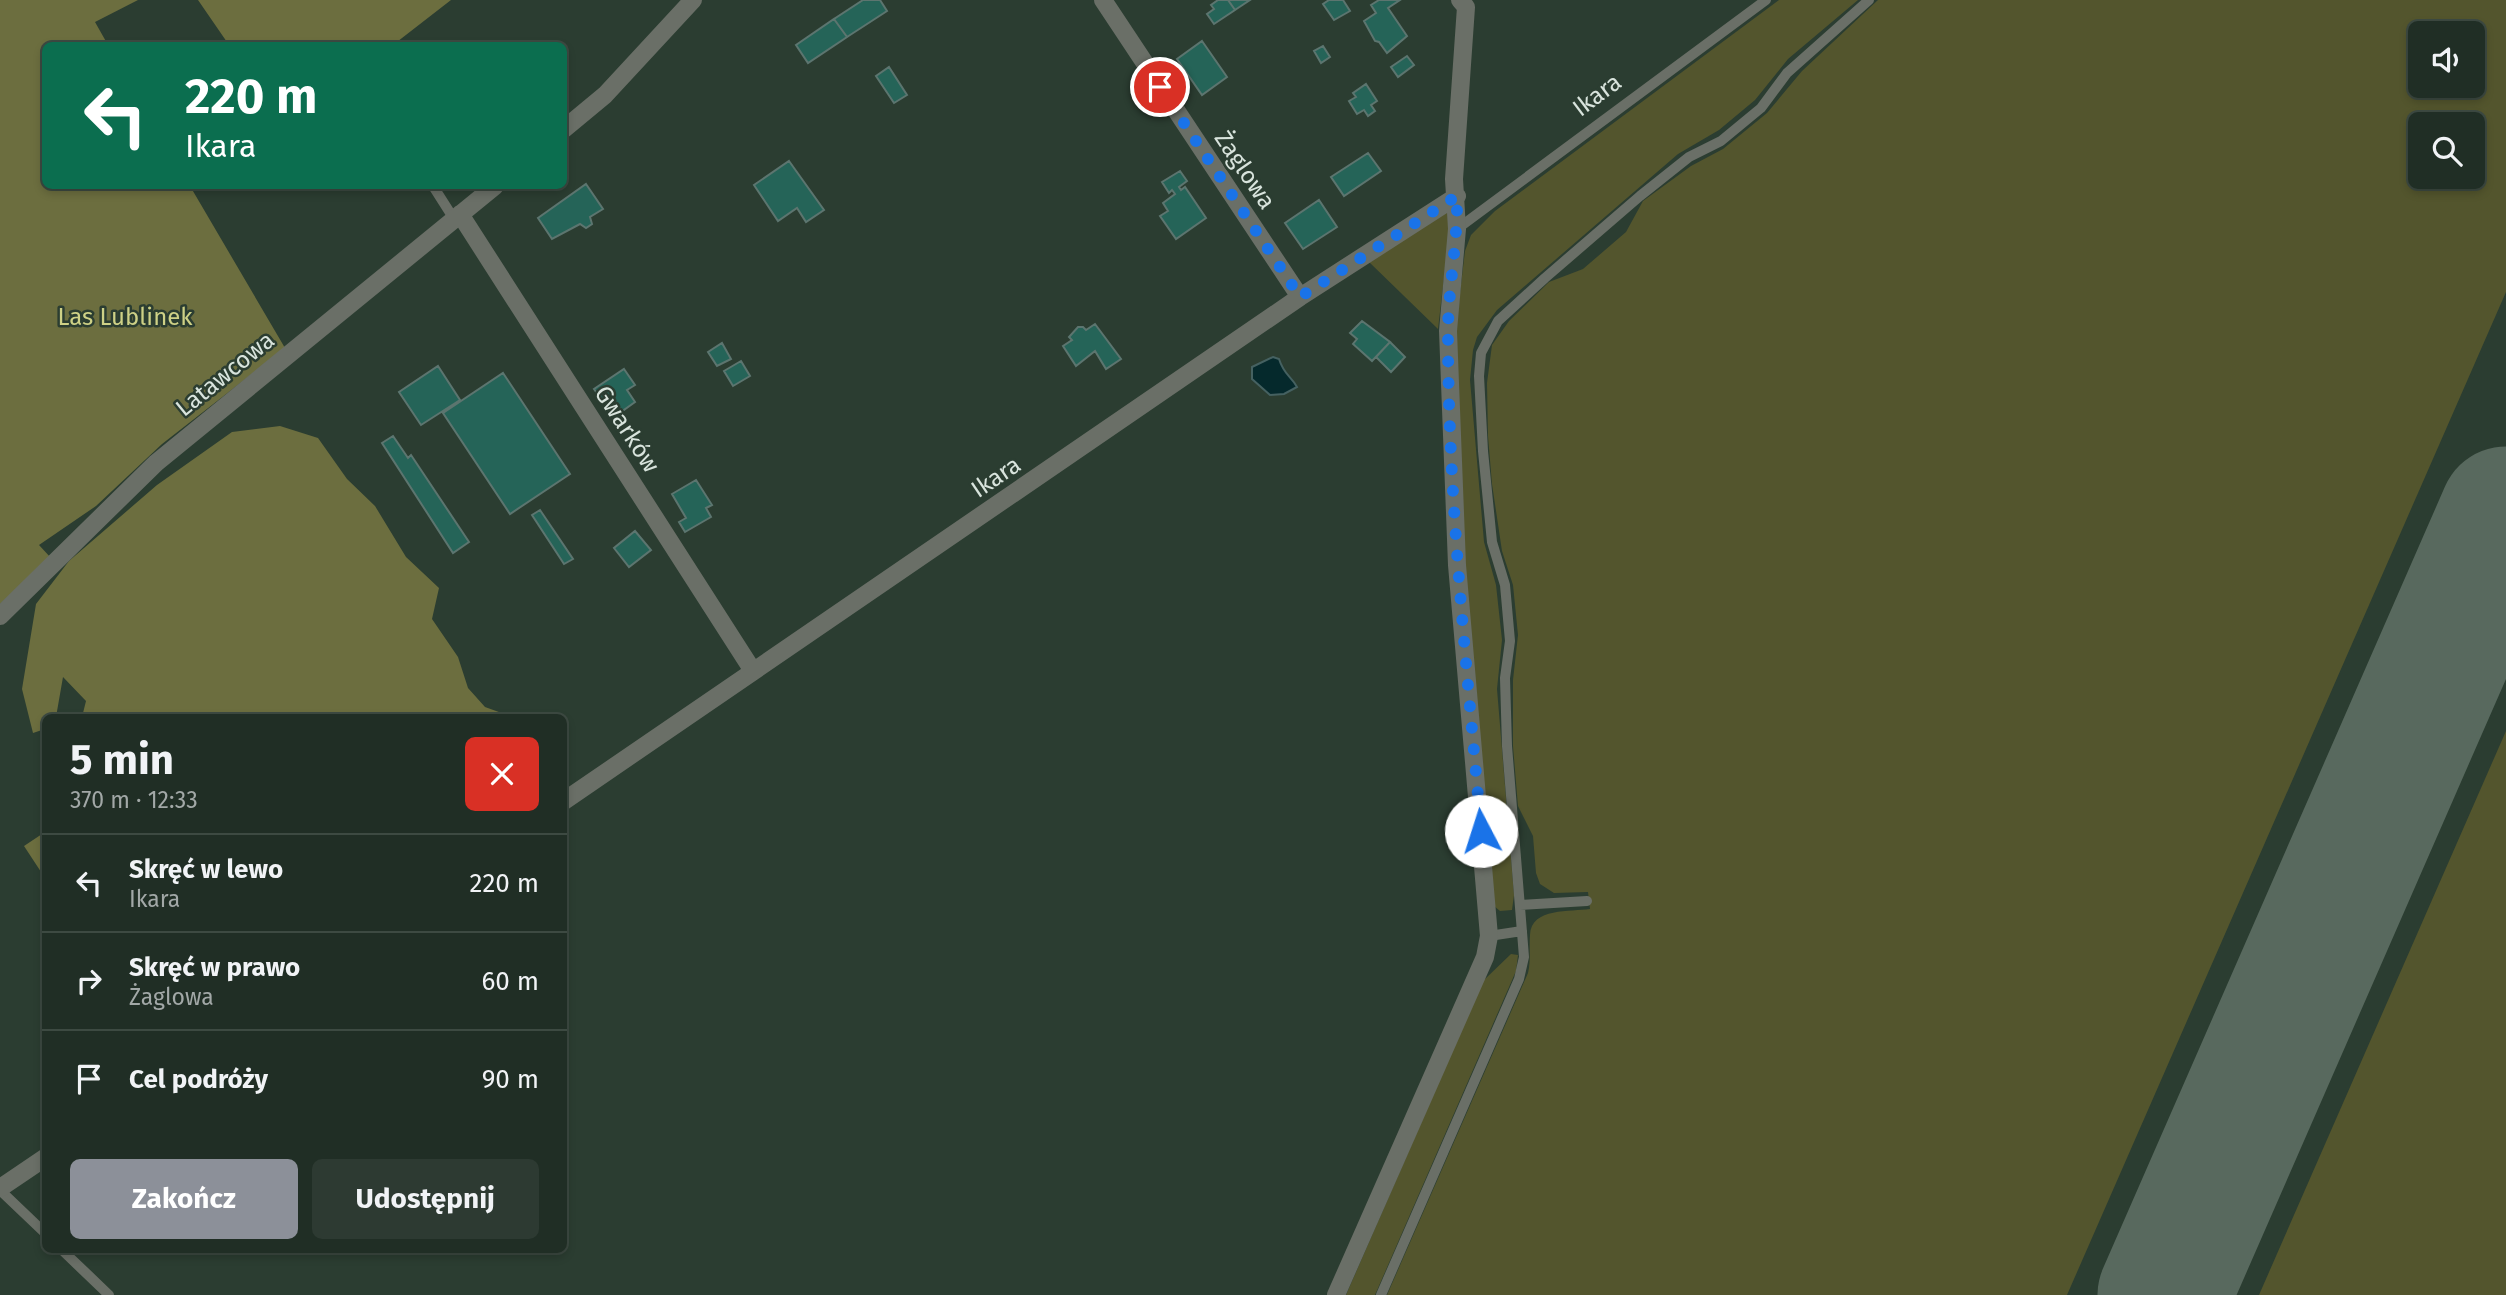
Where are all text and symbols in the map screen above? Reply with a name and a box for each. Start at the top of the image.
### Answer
map controls [2408,21,2485,189]
button: sound [2408,21,2485,98]
pin [1130,57,1190,117]
text: 220 m [185,67,317,126]
icon: arrive [1141,68,1179,106]
street label: Ikara [1567,68,1627,122]
icon: left [70,70,161,161]
button: search [2408,112,2485,189]
street label: Żaglowa [1209,126,1281,214]
text: Ikara [185,127,256,165]
park label: Las Lublinek [57,303,193,331]
street label: Latawcowa [170,326,280,422]
street label: Gwarków [589,380,665,478]
street label: Ikara [966,450,1026,504]
text: 5 min [70,735,174,785]
button: close [465,737,539,811]
text: 370 m · 12:33 [70,786,198,814]
position arrow [1444,794,1518,868]
text: Skręć w lewo [129,854,283,885]
icon: left [70,864,108,902]
text: 220 m [470,868,539,899]
text: Ikara [129,885,180,913]
text: Skręć w prawo [129,952,300,983]
icon: right [70,962,108,1000]
text: 60 m [481,966,539,997]
text: Żaglowa [129,983,214,1011]
icon: arrive [70,1060,108,1098]
text: Cel podróży [129,1064,268,1095]
text: 90 m [482,1064,539,1095]
button: Zakończ [70,1159,298,1239]
button: Udostępnij [312,1159,539,1239]

